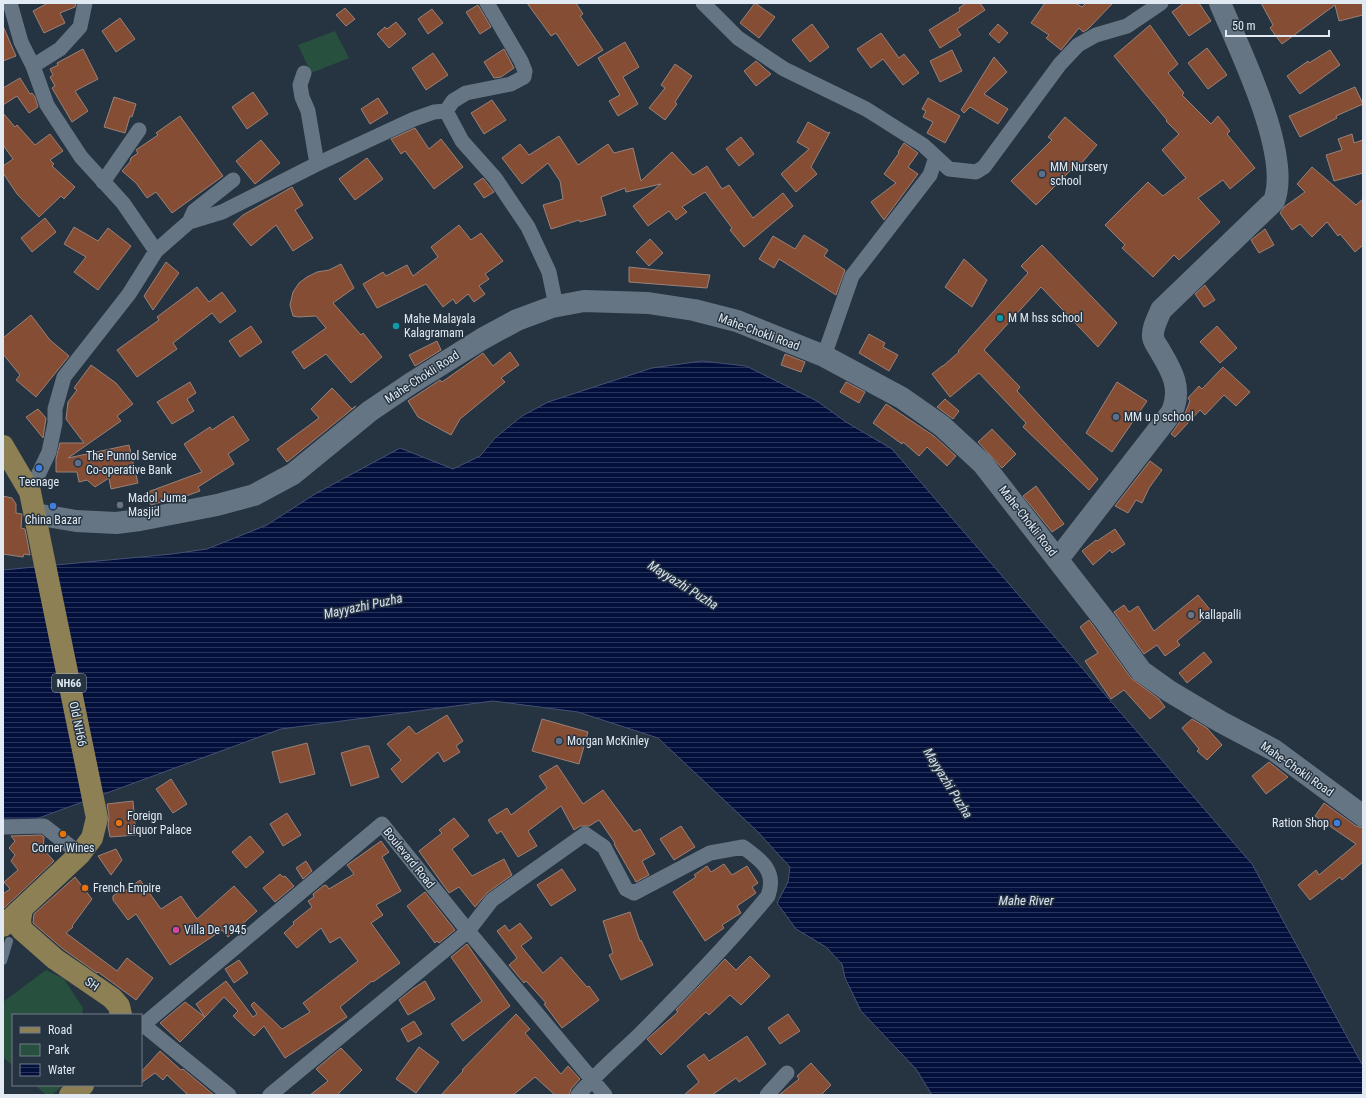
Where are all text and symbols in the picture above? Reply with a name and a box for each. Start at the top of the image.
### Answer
scale bar [1226,12,1329,38]
text: 50 m [1232,19,1256,33]
place label: MM Nursery school [1050,160,1108,188]
marker: MM Nursery school [1037,169,1047,179]
street label: Mahe-Chokli Road [716,311,802,353]
place label: M M hss school [1008,311,1083,325]
place label: Mahe Malayala Kalagramam [404,312,476,340]
marker: M M hss school [995,313,1005,323]
marker: Mahe Malayala Kalagramam [391,321,401,331]
street label: Mahe-Chokli Road [382,348,462,406]
place label: MM u p school [1124,410,1194,424]
marker: MM u p school [1111,412,1121,422]
place label: The Punnol Service Co-operative Bank [86,449,177,477]
marker: The Punnol Service Co-operative Bank [73,458,83,468]
marker: Teenage [34,463,44,473]
place label: Teenage [19,475,59,489]
street label: Mahe-Chokli Road [996,483,1060,559]
place label: Madol Juma Masjid [128,491,187,519]
marker: Madol Juma Masjid [115,500,125,510]
marker: China Bazar [48,501,58,511]
place label: China Bazar [25,513,82,527]
water label: Mayyazhi Puzha [645,557,721,613]
water label: Mayyazhi Puzha [322,590,404,622]
place label: kallapalli [1199,608,1241,622]
marker: kallapalli [1186,610,1196,620]
road number: NH66 [52,674,86,692]
street label: Old NH66 [66,700,90,748]
place label: Morgan McKinley [567,734,649,748]
marker: Morgan McKinley [554,736,564,746]
street label: Mahe-Chokli Road [1258,739,1336,799]
water label: Mayyazhi Puzha [920,745,976,821]
place label: Foreign Liquor Palace [127,809,192,837]
place label: Ration Shop [1272,816,1329,830]
marker: Foreign Liquor Palace [114,818,124,828]
marker: Ration Shop [1332,818,1342,828]
street label: Boulevard Road [380,825,438,891]
marker: Corner Wines [58,829,68,839]
place label: Corner Wines [31,841,95,855]
place label: French Empire [93,881,161,895]
marker: French Empire [80,883,90,893]
water label: Mahe River [998,893,1055,908]
place label: Villa De 1945 [184,923,246,937]
marker: Villa De 1945 [171,925,181,935]
street label: SH [82,974,102,994]
legend [12,1014,142,1086]
text: Road [48,1023,72,1037]
text: Park [48,1043,70,1057]
text: Water [48,1063,76,1077]

